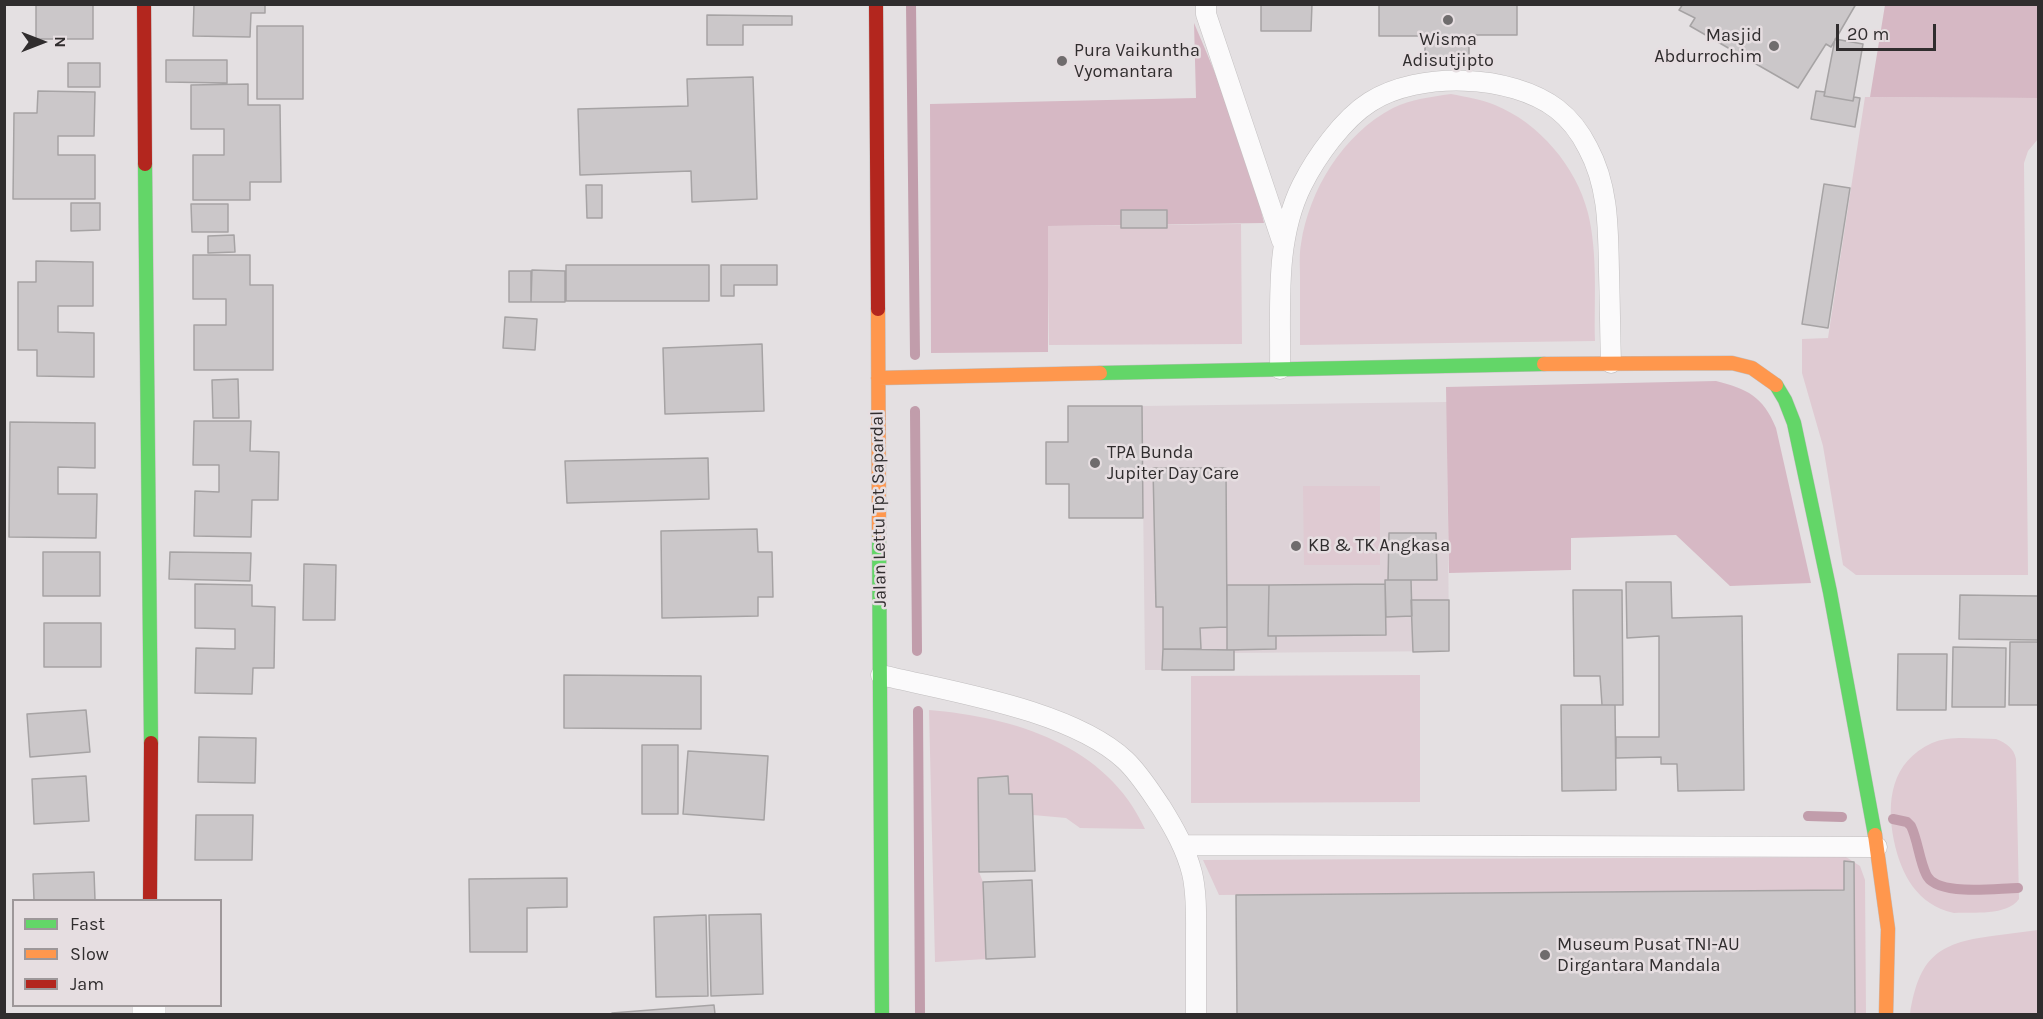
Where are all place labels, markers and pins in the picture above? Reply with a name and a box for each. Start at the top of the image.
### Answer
marker: Wisma Adisutjipto [1441,13,1455,27]
place label: Masjid Abdurrochim [1654,25,1762,68]
place label: Wisma Adisutjipto [1402,29,1494,72]
marker: Masjid Abdurrochim [1767,39,1781,53]
place label: Pura Vaikuntha Vyomantara [1074,40,1200,82]
marker: Pura Vaikuntha Vyomantara [1055,54,1069,68]
place label: TPA Bunda Jupiter Day Care [1107,442,1239,484]
marker: TPA Bunda Jupiter Day Care [1088,456,1102,470]
place label: KB & TK Angkasa [1308,535,1450,557]
marker: KB & TK Angkasa [1289,539,1303,553]
place label: Museum Pusat TNI-AU Dirgantara Mandala [1557,934,1740,976]
marker: Museum Pusat TNI-AU Dirgantara Mandala [1538,948,1552,962]

